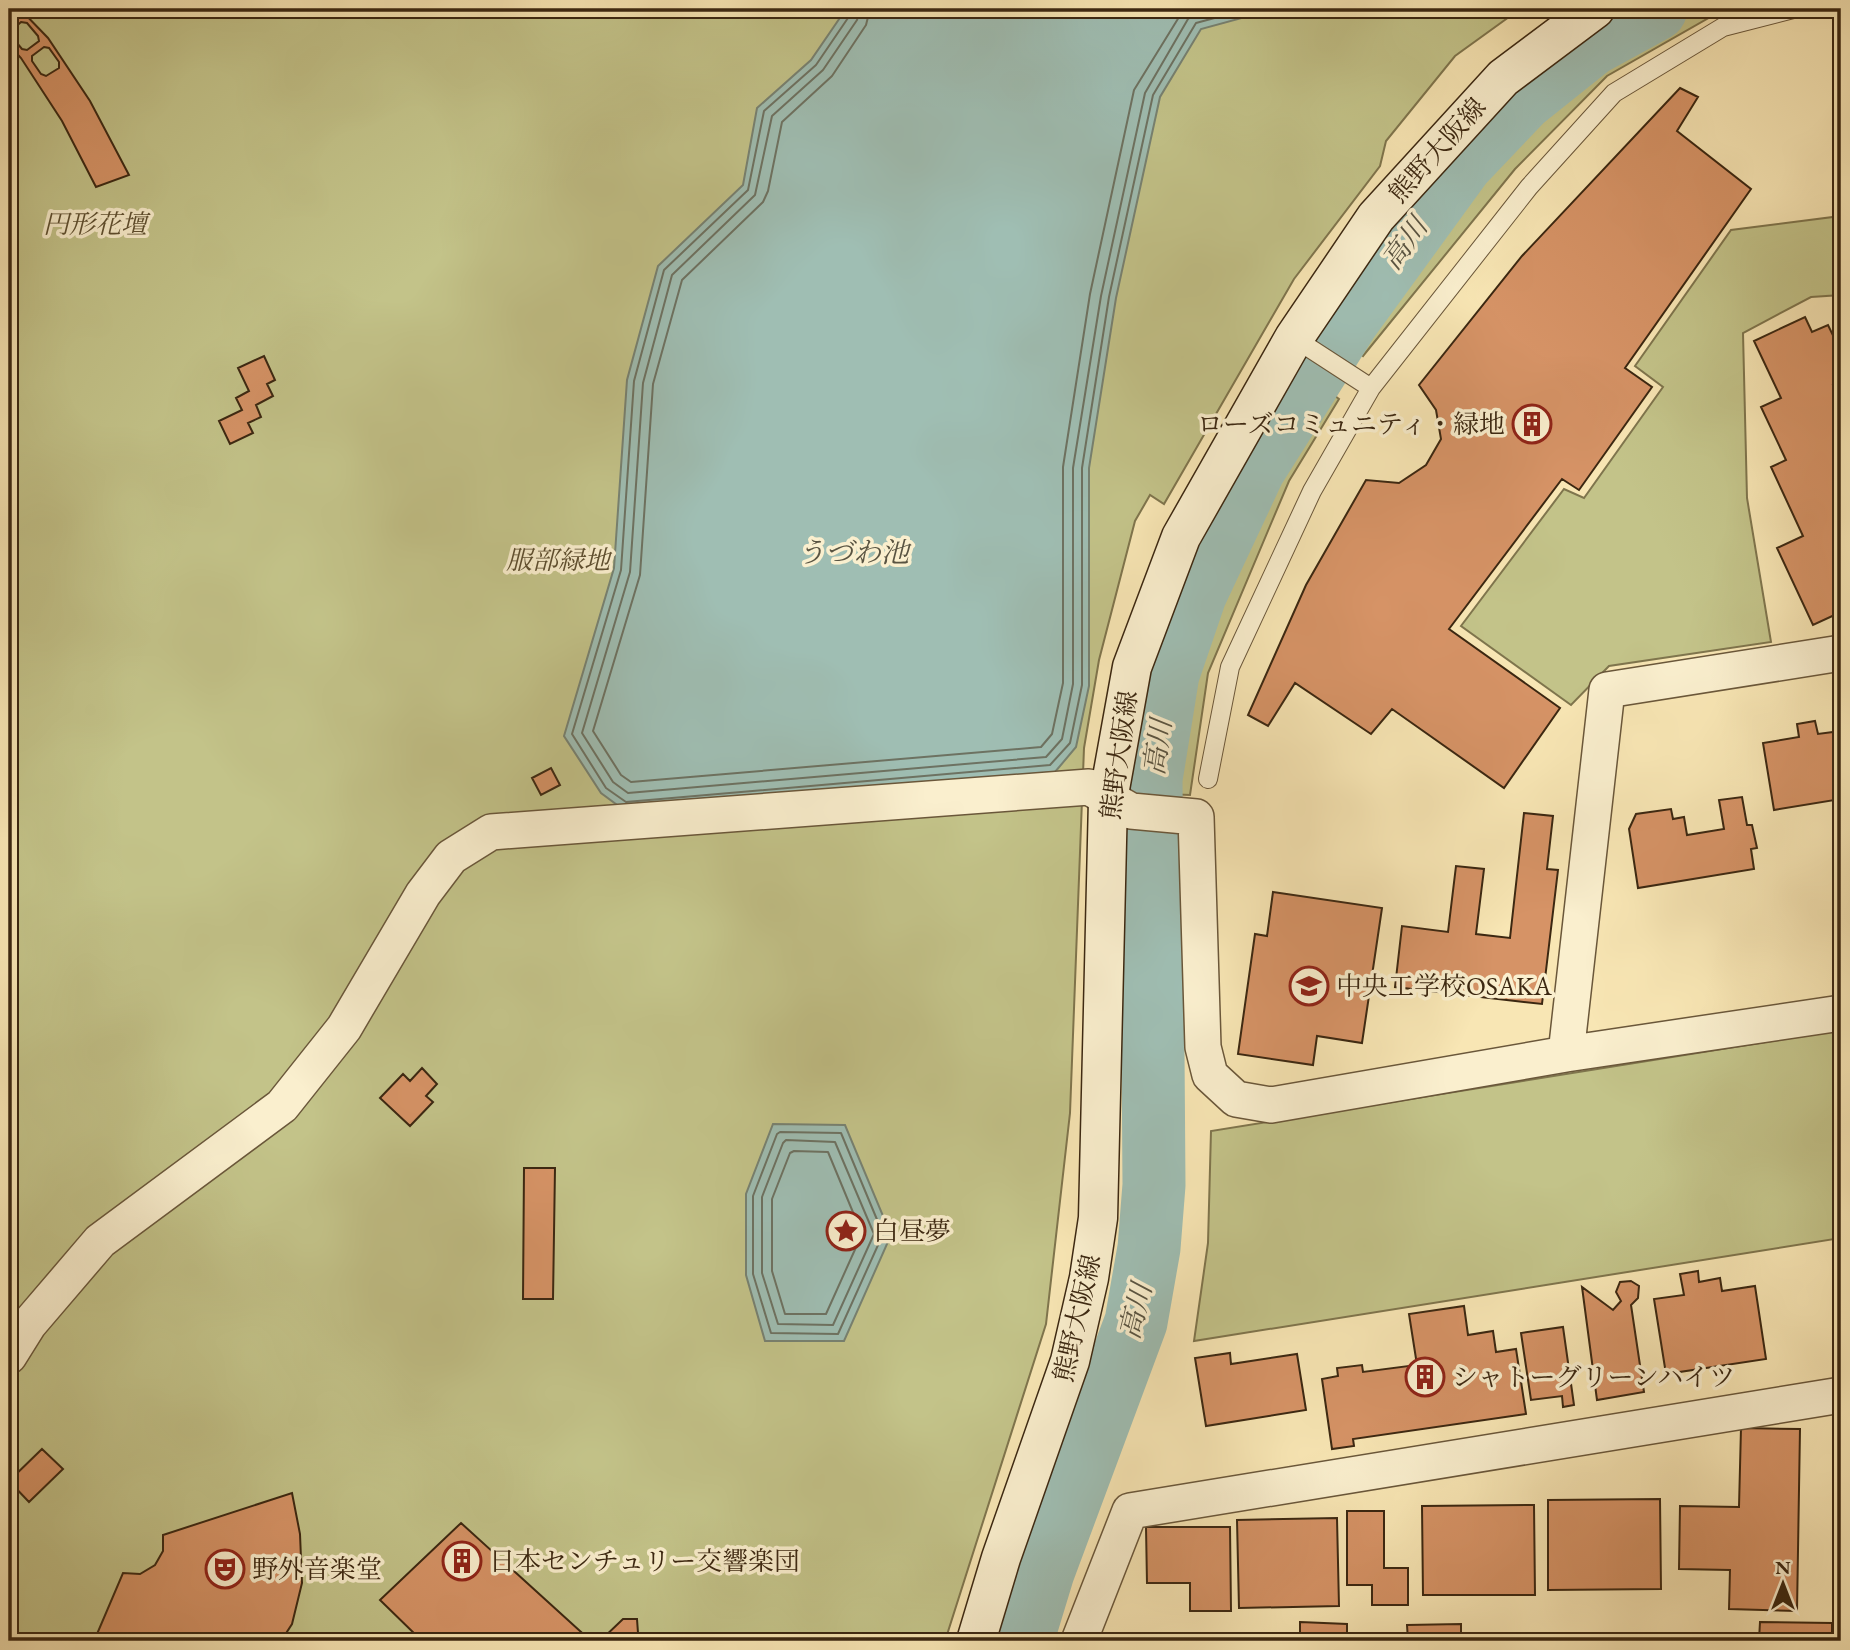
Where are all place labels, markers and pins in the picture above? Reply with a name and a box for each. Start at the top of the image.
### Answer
building icon: ローズコミュニティ・緑地 [1511,403,1553,445]
place label: ローズコミュニティ・緑地 [1197,407,1505,441]
school or university icon: 中央工学校OSAKA [1288,965,1330,1007]
place label: 中央工学校OSAKA [1336,969,1553,1003]
place icon: 白昼夢 [825,1210,867,1252]
place label: 白昼夢 [873,1214,951,1248]
building icon: シャトーグリーンハイツ [1404,1356,1446,1398]
place label: シャトーグリーンハイツ [1452,1360,1735,1394]
building icon: 日本センチュリー交響楽団 [441,1540,483,1582]
place label: 日本センチュリー交響楽団 [489,1544,800,1578]
theatre icon: 野外音楽堂 [204,1548,246,1590]
place label: 野外音楽堂 [252,1552,382,1586]

